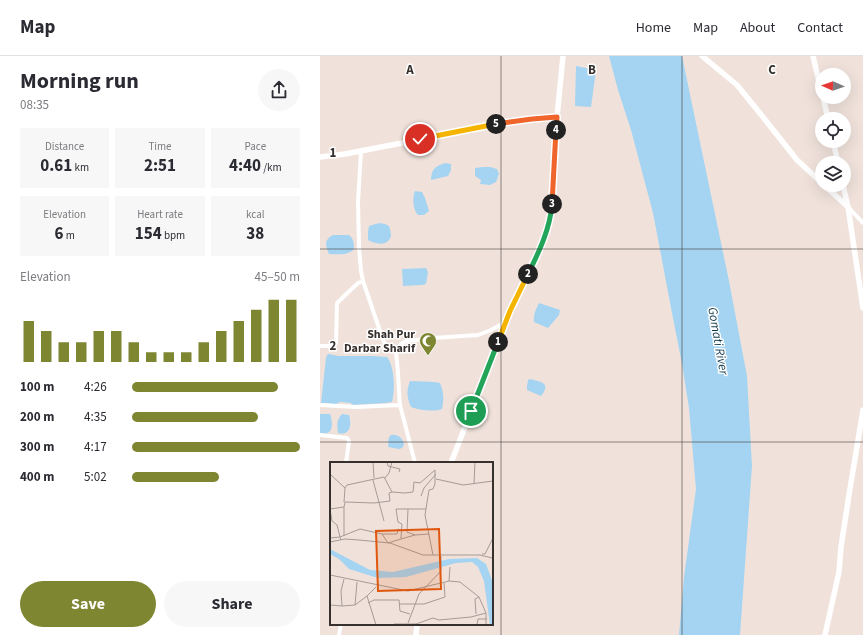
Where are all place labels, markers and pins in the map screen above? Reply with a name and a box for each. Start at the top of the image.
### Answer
pin: 5 [486,114,506,134]
pin: 4 [546,120,566,140]
pin [403,122,437,156]
pin: 3 [542,194,562,214]
pin: 2 [518,264,538,284]
place label: Shah Pur Darbar Sharif [344,326,416,357]
mosque icon: Shah Pur Darbar Sharif [418,331,438,356]
pin: 1 [488,332,508,352]
pin [454,394,488,428]

